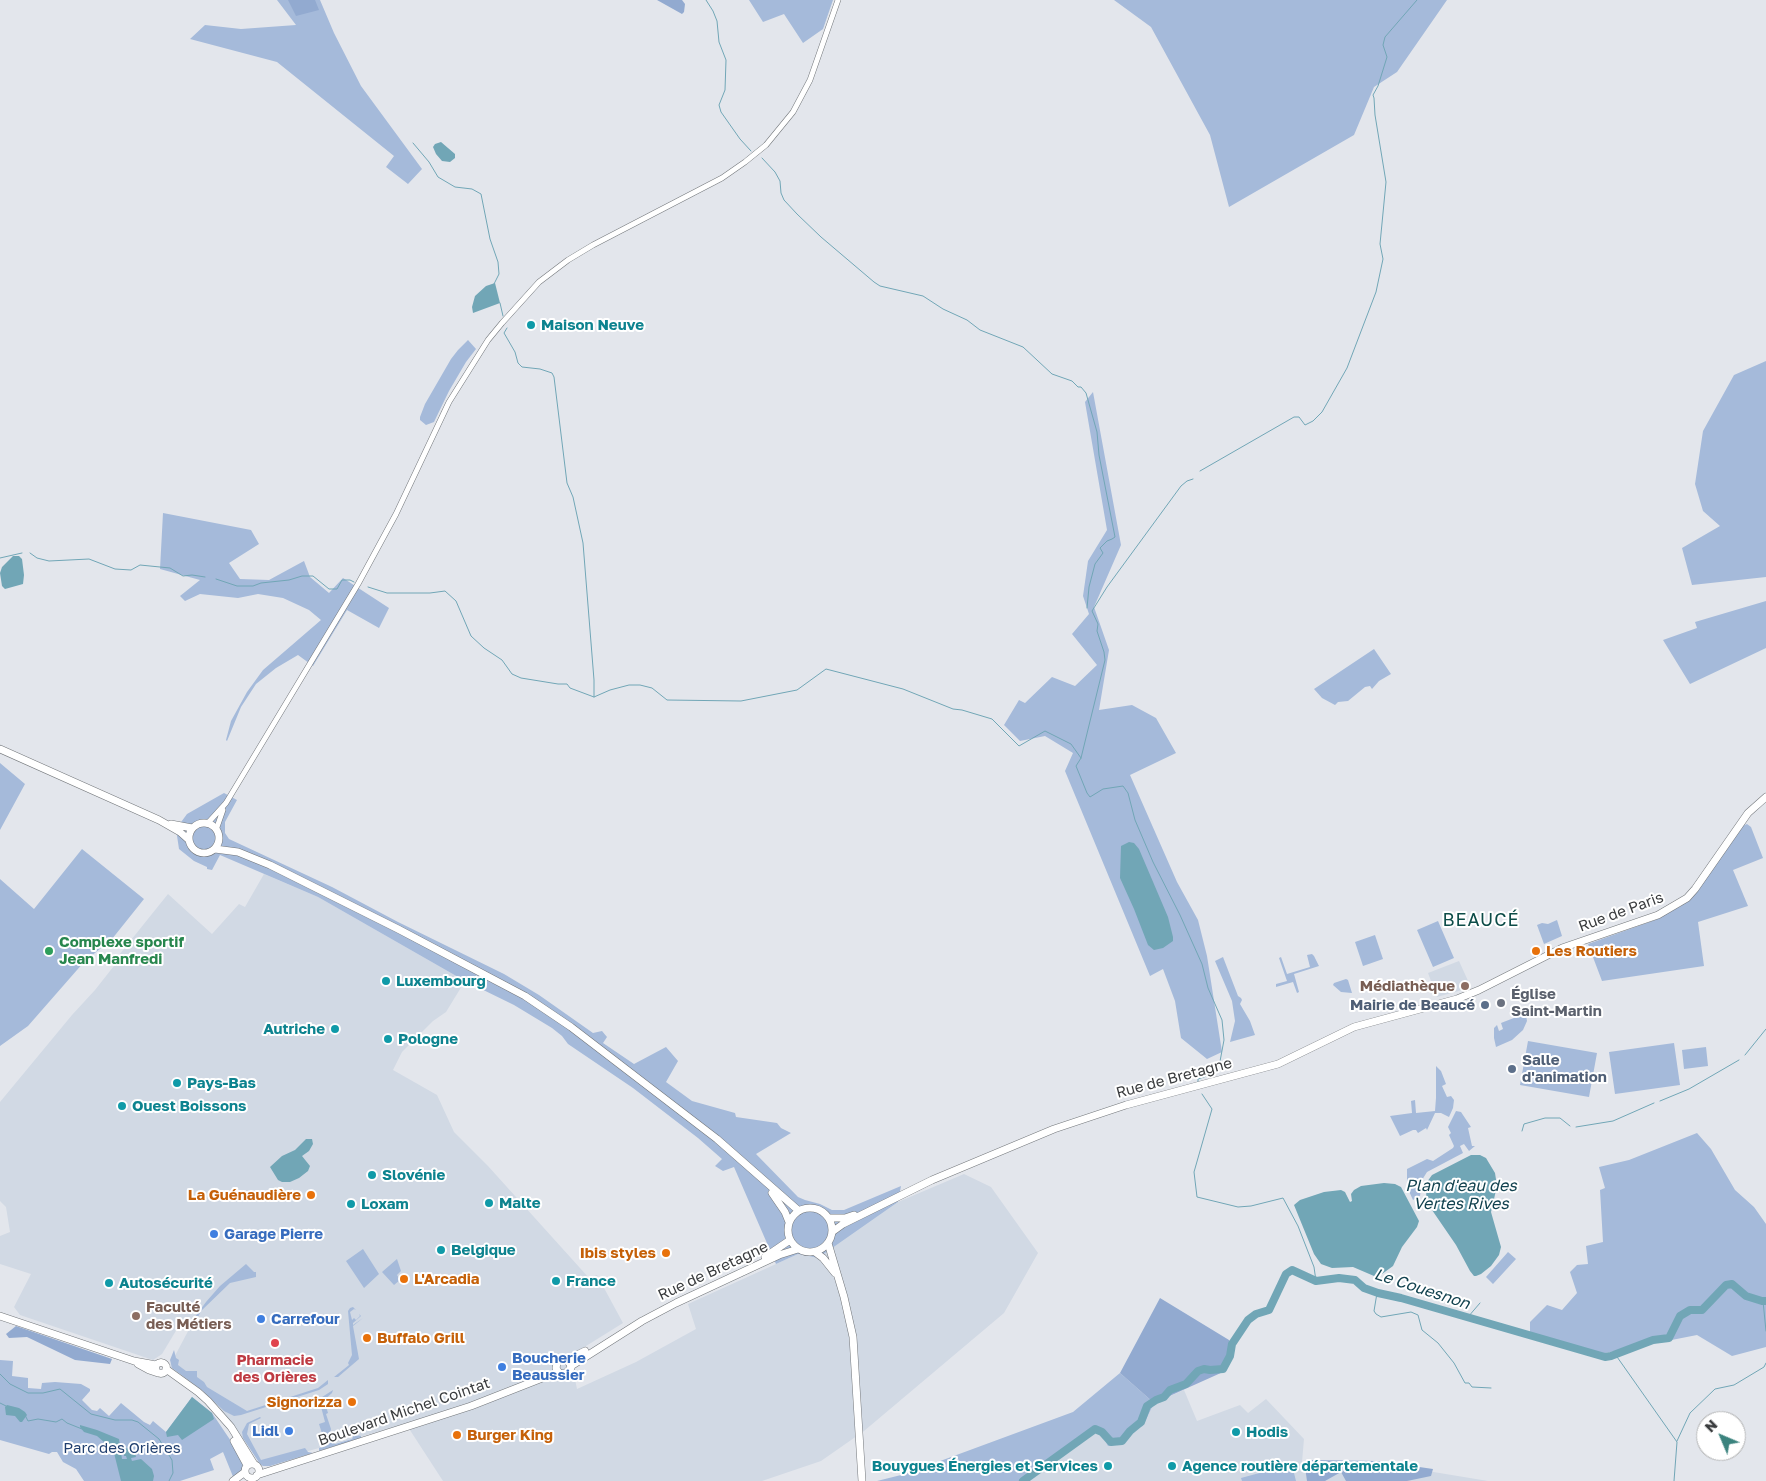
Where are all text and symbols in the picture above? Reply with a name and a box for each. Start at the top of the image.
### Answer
place label: Maison Neuve [541,316,644,334]
marker: Maison Neuve [525,319,537,331]
street label: Rue de Paris [1576,888,1666,936]
district label: BEAUCÉ [1442,909,1520,931]
place label: Complexe sportif Jean Manfredi [59,933,184,968]
place label: Les Routiers [1546,942,1637,960]
marker: Complexe sportif Jean Manfredi [43,945,55,957]
marker: Les Routiers [1530,945,1542,957]
place label: Luxembourg [396,972,486,990]
marker: Luxembourg [380,975,392,987]
place label: Médiathèque [1360,977,1455,995]
marker: Médiathèque [1459,980,1471,992]
place label: Église Saint-Martin [1511,985,1602,1020]
place label: Mairie de Beaucé [1350,996,1475,1014]
marker: Église Saint-Martin [1495,997,1507,1009]
marker: Mairie de Beaucé [1479,999,1491,1011]
place label: Autriche [263,1020,325,1038]
marker: Autriche [329,1023,341,1035]
place label: Pologne [398,1030,458,1048]
marker: Pologne [382,1033,394,1045]
place label: Salle d'animation [1522,1051,1607,1086]
street label: Rue de Bretagne [1114,1054,1234,1102]
marker: Salle d'animation [1506,1063,1518,1075]
place label: Pays-Bas [187,1074,256,1092]
marker: Pays-Bas [171,1077,183,1089]
place label: Ouest Boissons [132,1097,246,1115]
marker: Ouest Boissons [116,1100,128,1112]
place label: Slovénie [382,1166,445,1184]
marker: Slovénie [366,1169,378,1181]
water label: Plan d'eau des Vertes Rives [1405,1176,1517,1214]
place label: La Guénaudière [188,1186,301,1204]
marker: La Guénaudière [305,1189,317,1201]
place label: Malte [499,1194,541,1212]
place label: Loxam [361,1195,409,1213]
marker: Malte [483,1197,495,1209]
marker: Loxam [345,1198,357,1210]
place label: Garage Pierre [224,1225,323,1243]
marker: Garage Pierre [208,1228,220,1240]
street label: Rue de Bretagne [655,1238,771,1304]
place label: Belgique [451,1241,516,1259]
marker: Belgique [435,1244,447,1256]
place label: Ibis styles [580,1244,656,1262]
marker: Ibis styles [660,1247,672,1259]
water label: Le Couesnon [1372,1265,1472,1313]
place label: L'Arcadia [414,1270,479,1288]
place label: France [566,1272,616,1290]
marker: L'Arcadia [398,1273,410,1285]
place label: Autosécurité [119,1274,213,1292]
marker: France [550,1275,562,1287]
marker: Autosécurité [103,1277,115,1289]
place label: Faculté des Métiers [146,1298,232,1333]
marker: Faculté des Métiers [130,1310,142,1322]
place label: Carrefour [271,1310,340,1328]
marker: Carrefour [255,1313,267,1325]
place label: Buffalo Grill [377,1329,465,1347]
marker: Buffalo Grill [361,1332,373,1344]
marker: Pharmacie des Orières [269,1337,281,1349]
place label: Boucherie Beaussier [512,1349,586,1384]
place label: Pharmacie des Orières [233,1351,317,1386]
marker: Boucherie Beaussier [496,1361,508,1373]
street label: Boulevard Michel Cointat [316,1374,492,1450]
place label: Signorizza [266,1393,342,1411]
marker: Signorizza [346,1396,358,1408]
north arrow [1696,1411,1746,1461]
text: N [1701,1416,1721,1436]
place label: Lidl [252,1422,279,1440]
place label: Hodis [1246,1423,1288,1441]
marker: Lidl [283,1425,295,1437]
place label: Burger King [467,1426,553,1444]
marker: Hodis [1230,1426,1242,1438]
marker: Burger King [451,1429,463,1441]
park label: Parc des Orières [63,1439,181,1457]
place label: Bouygues Énergies et Services [872,1457,1098,1475]
place label: Agence routière départementale [1182,1457,1418,1475]
marker: Bouygues Énergies et Services [1102,1460,1114,1472]
marker: Agence routière départementale [1166,1460,1178,1472]

